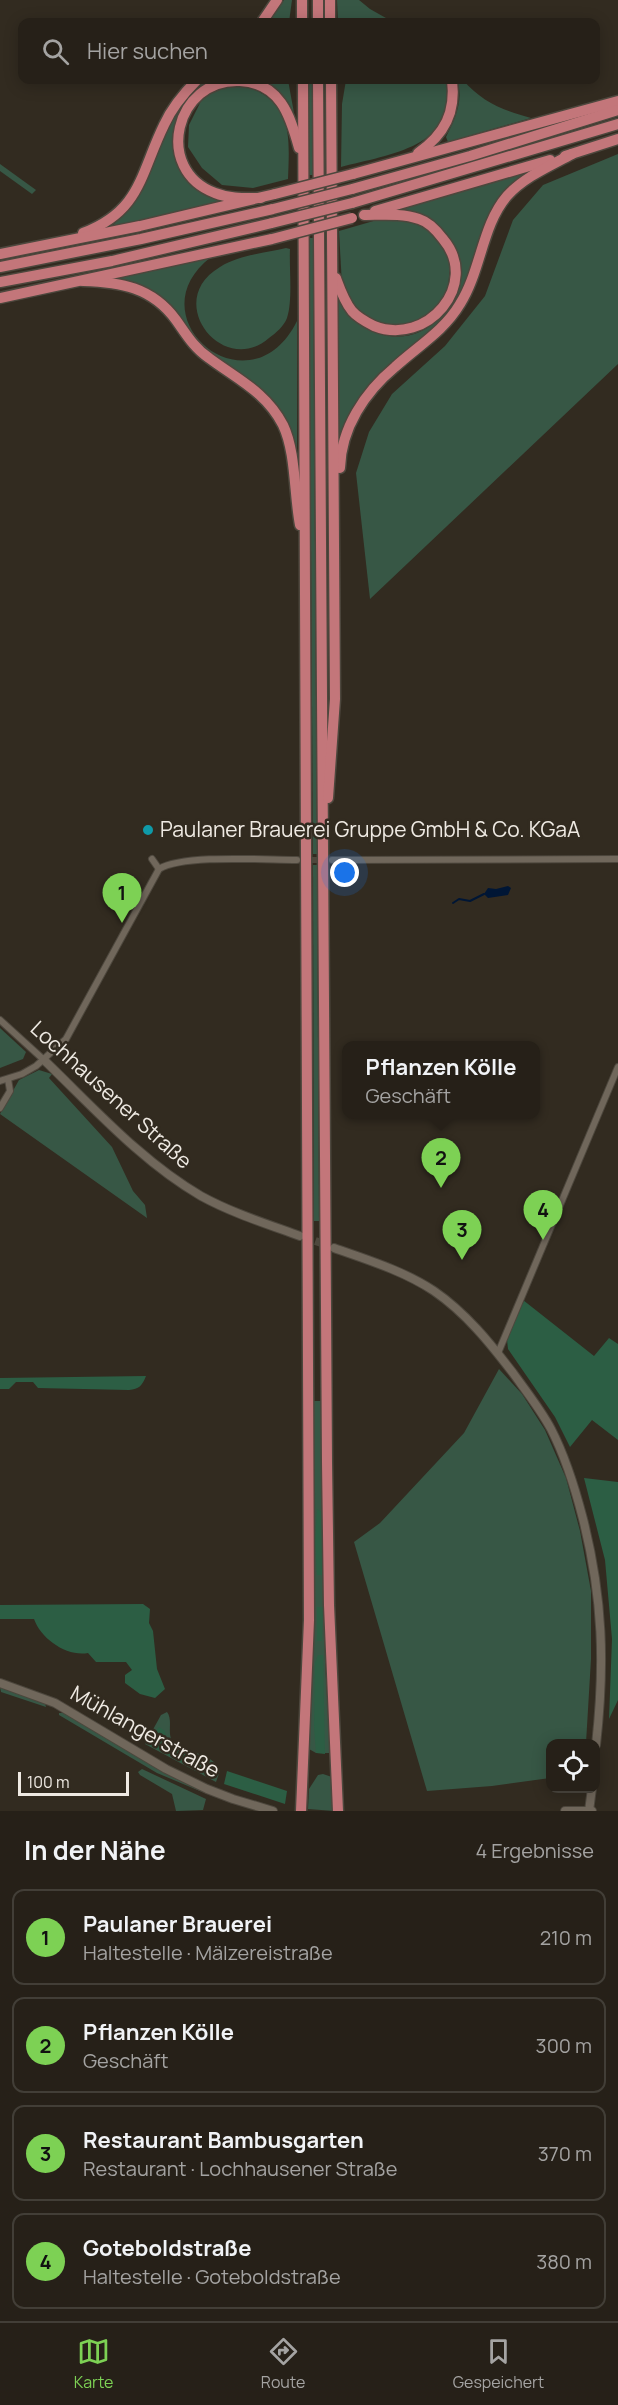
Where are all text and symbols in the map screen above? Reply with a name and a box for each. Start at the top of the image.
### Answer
search box [18,18,600,84]
icon: search [39,35,72,68]
text: Hier suchen [87,36,208,66]
place label: Paulaner Brauerei Gruppe GmbH & Co. KGaA [160,815,580,843]
marker: Paulaner Brauerei Gruppe GmbH & Co. KGaA [141,823,155,837]
your location [330,858,359,887]
pin: 1 [102,874,142,923]
street label: Lochhausener Straße [25,1014,198,1174]
popup [342,1041,540,1119]
text: Pflanzen Kölle [366,1052,517,1082]
text: Geschäft [366,1082,451,1109]
pin: 2 [422,1138,460,1188]
pin: 4 [524,1190,562,1240]
pin: 3 [442,1210,482,1260]
street label: Mühlangerstraße [66,1678,225,1784]
map controls [546,1739,600,1793]
button: locate [546,1739,600,1793]
scale bar [18,1769,129,1796]
text: 100 m [27,1771,70,1793]
text: In der Nähe [24,1832,166,1868]
text: 4 Ergebnisse [475,1837,594,1864]
text: Paulaner Brauerei [83,1909,272,1939]
text: 1 [41,1924,50,1951]
text: 210 m [540,1924,592,1951]
text: Haltestelle · Mälzereistraße [83,1939,333,1966]
text: Pflanzen Kölle [83,2017,234,2047]
text: 2 [40,2032,51,2059]
text: 300 m [536,2032,592,2059]
text: Geschäft [83,2047,168,2074]
text: Restaurant Bambusgarten [83,2125,364,2155]
text: 3 [40,2140,51,2167]
text: 370 m [538,2140,592,2167]
text: Restaurant · Lochhausener Straße [83,2155,398,2182]
text: Goteboldstraße [83,2233,252,2263]
text: 4 [39,2248,52,2275]
text: 380 m [536,2248,592,2275]
text: Haltestelle · Goteboldstraße [83,2263,341,2290]
tab: Karte [74,2335,113,2393]
tab: Route [261,2335,305,2393]
tab: Gespeichert [453,2335,544,2393]

